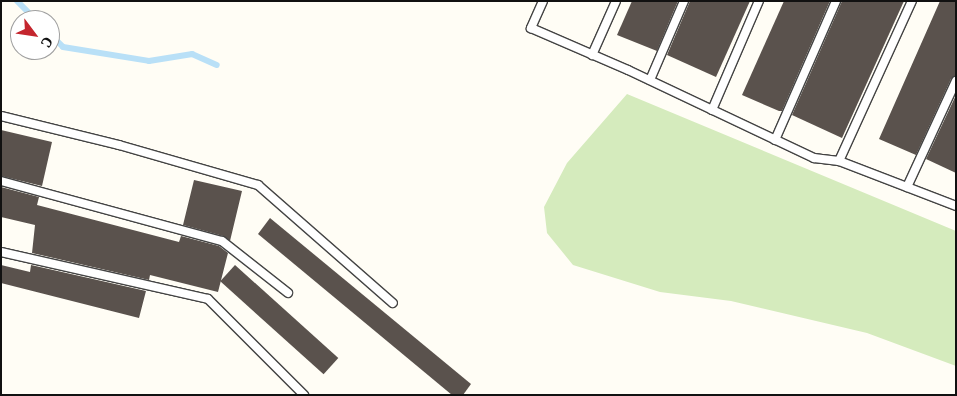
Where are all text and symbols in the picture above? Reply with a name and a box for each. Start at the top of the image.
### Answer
north arrow [10,10,60,60]
text: С [37,34,58,51]

